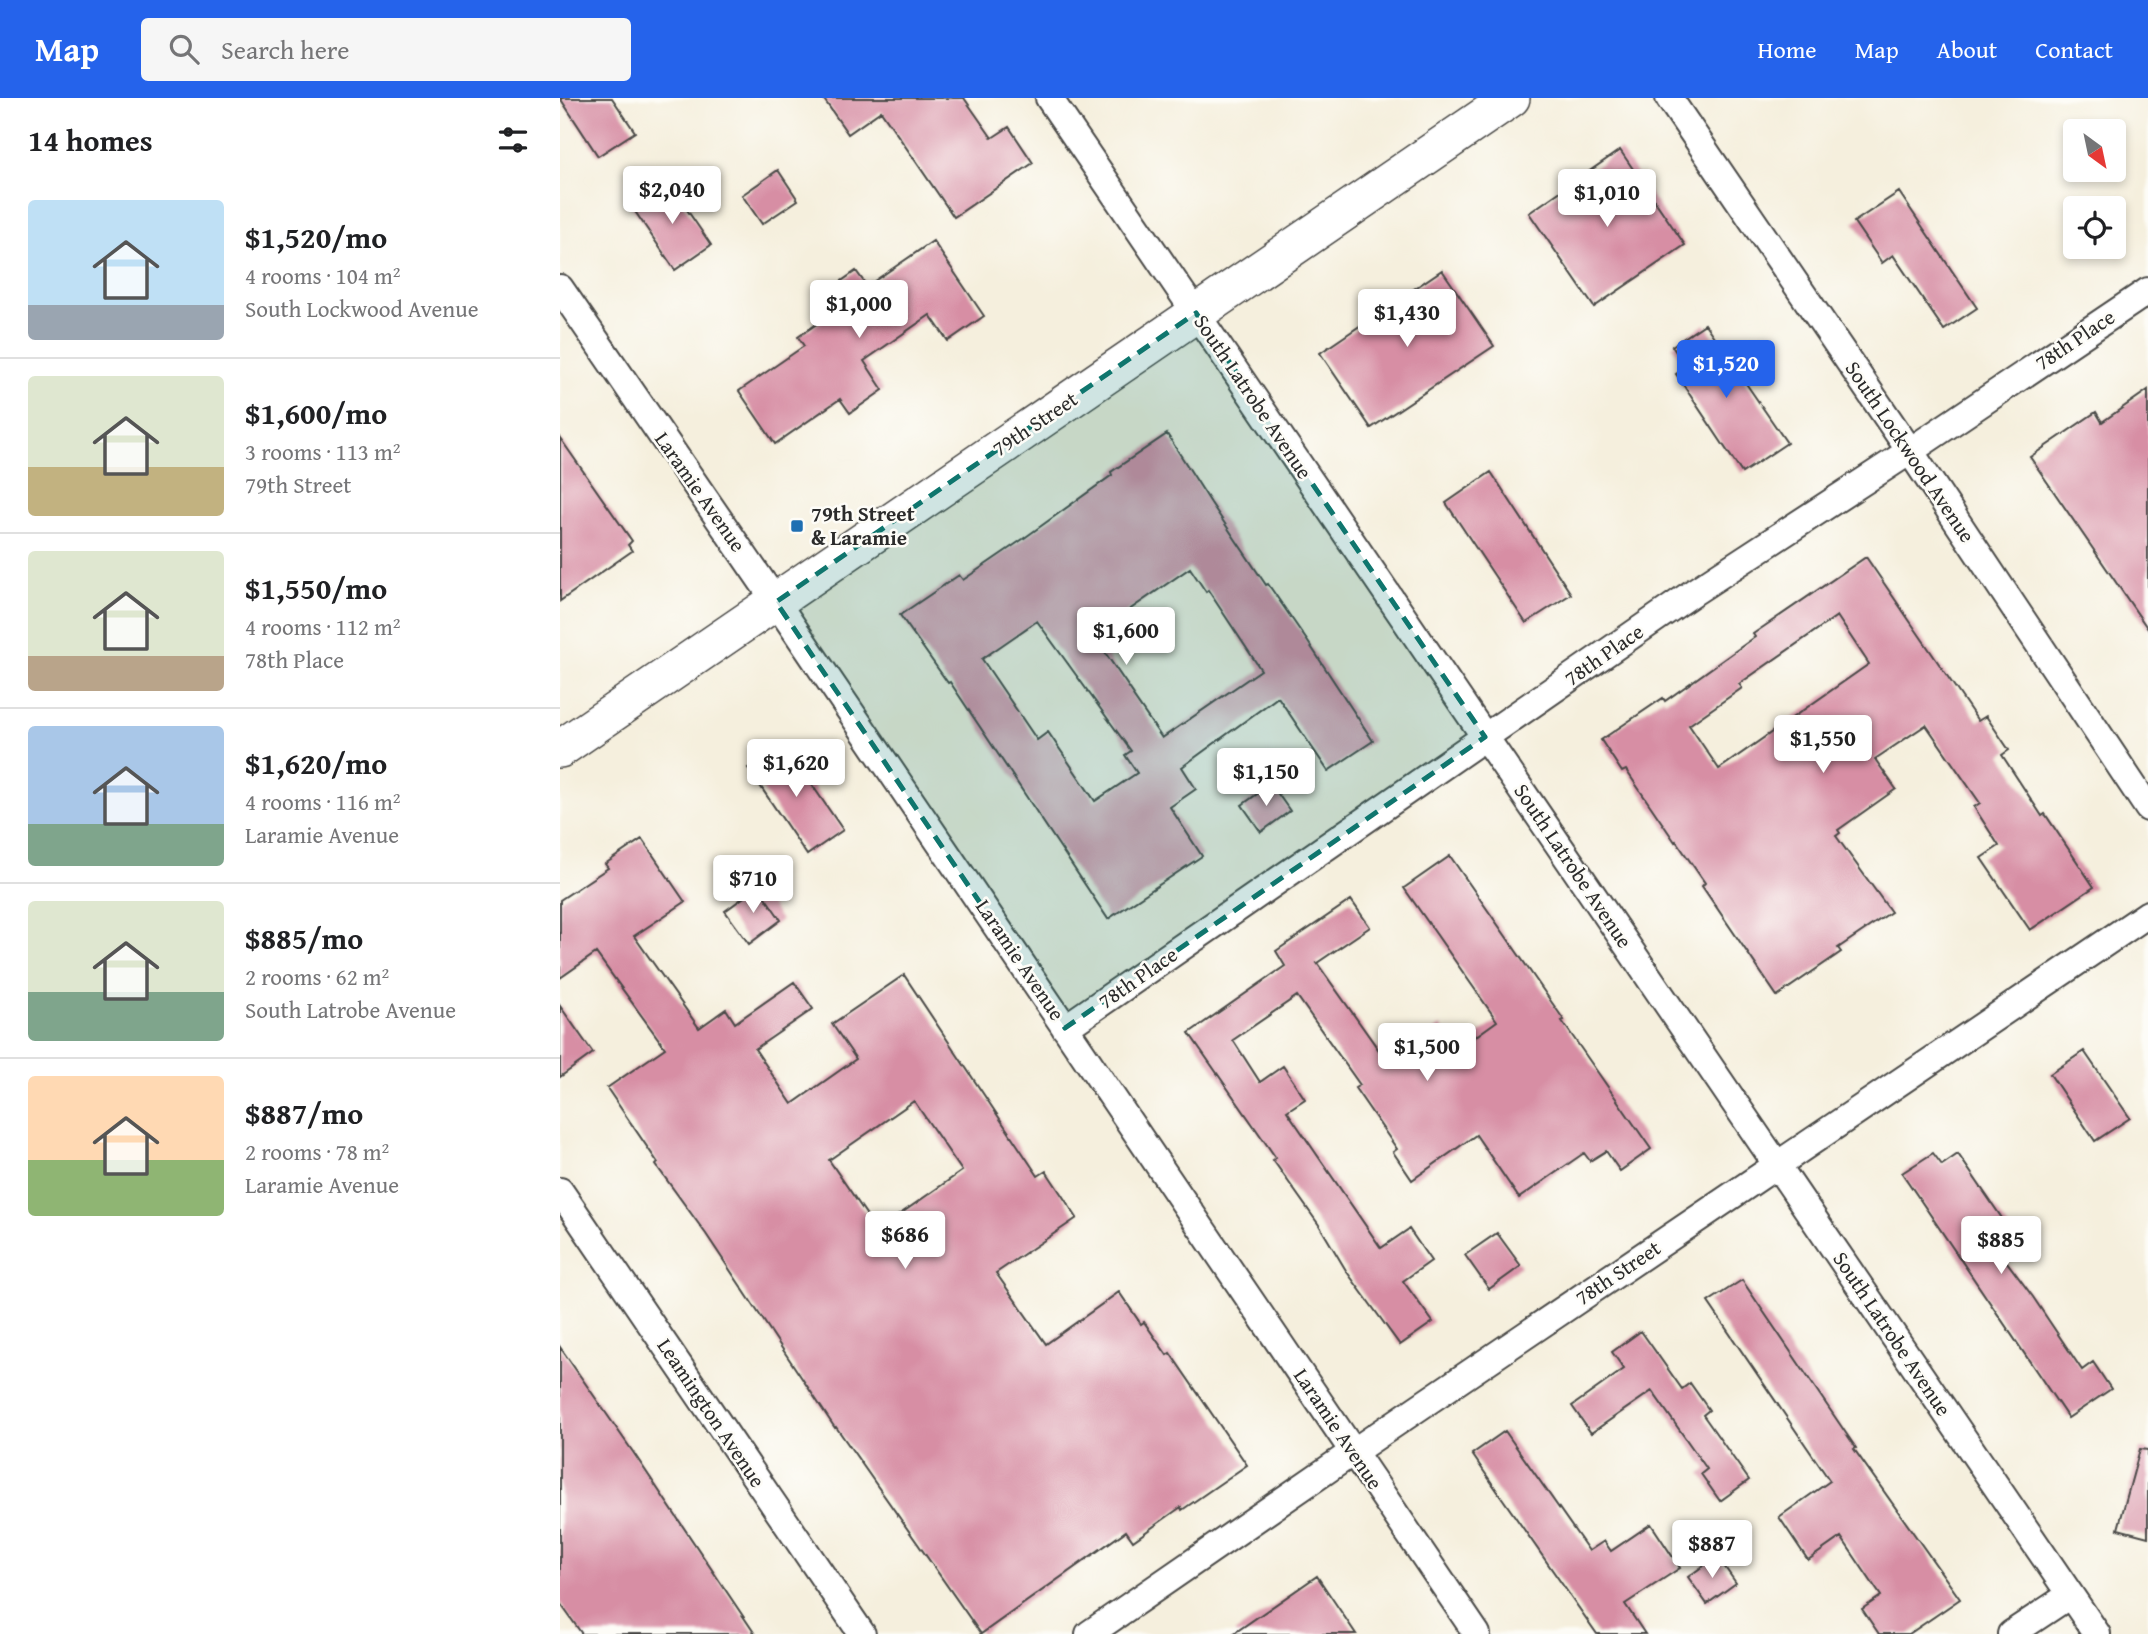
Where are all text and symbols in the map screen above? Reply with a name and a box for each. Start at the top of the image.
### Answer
search box [141,18,631,81]
text: Map [35,25,99,73]
icon: search [165,30,203,68]
text: Search here [221,30,349,69]
text: Home [1758,32,1817,67]
text: Map [1855,32,1899,67]
text: About [1937,32,1997,67]
text: Contact [2035,32,2113,67]
text: 14 homes [28,118,153,162]
north arrow [2063,119,2126,182]
map controls [2063,119,2126,259]
icon: filters [494,121,532,159]
pin: $2,040 [615,166,729,226]
pin: $1,010 [1550,170,1664,229]
text: $2,040 [639,172,705,205]
text: $1,010 [1574,175,1640,208]
button: locate [2063,196,2126,259]
text: $1,520/mo [245,215,387,259]
icon: home [84,228,168,312]
text: 4 rooms · 104 m² [245,259,400,292]
pin: $1,000 [802,280,916,340]
text: $1,000 [826,286,892,319]
pin: $1,430 [1350,289,1464,349]
text: South Lockwood Avenue [245,292,478,325]
text: $1,430 [1374,295,1440,328]
street label: 78th Place [2029,301,2121,378]
street label: South Latrobe Avenue [1187,308,1320,485]
pin: $1,520 [1669,341,1783,400]
text: $1,520 [1693,346,1759,379]
street label: South Lockwood Avenue [1838,355,1983,549]
street label: 79th Street [986,383,1084,464]
text: $1,600/mo [245,391,387,435]
icon: home [84,404,168,488]
street label: Laramie Avenue [647,425,754,558]
text: 3 rooms · 113 m² [245,435,400,468]
text: 79th Street [245,468,351,501]
place label: 79th Street & Laramie [811,498,915,553]
marker: 79th Street & Laramie [789,518,805,534]
text: $1,550/mo [245,566,387,610]
icon: home [84,579,168,663]
pin: $1,600 [1069,608,1183,667]
text: 4 rooms · 112 m² [245,610,400,643]
text: $1,600 [1093,613,1159,646]
street label: 78th Place [1558,616,1650,693]
text: 78th Place [245,643,344,676]
pin: $1,550 [1766,716,1880,775]
text: $1,550 [1790,721,1856,754]
pin: $1,620 [739,740,853,799]
text: $1,620/mo [245,741,387,785]
text: $1,620 [763,745,829,778]
pin: $1,150 [1209,748,1323,808]
icon: home [84,754,168,838]
text: $1,150 [1233,754,1299,787]
street label: South Latrobe Avenue [1507,777,1640,954]
text: 4 rooms · 116 m² [245,785,400,818]
text: Laramie Avenue [245,818,399,851]
pin: $710 [712,856,794,915]
text: $710 [729,861,777,894]
street label: Laramie Avenue [968,893,1073,1027]
text: $885/mo [245,916,363,960]
icon: home [84,929,168,1013]
street label: 78th Place [1092,939,1184,1016]
text: 2 rooms · 62 m² [245,960,389,993]
text: South Latrobe Avenue [245,993,456,1026]
pin: $1,500 [1370,1024,1484,1083]
text: $1,500 [1394,1029,1460,1062]
text: $887/mo [245,1091,363,1135]
icon: home [84,1104,168,1188]
text: 2 rooms · 78 m² [245,1135,389,1168]
text: Laramie Avenue [245,1168,399,1201]
pin: $686 [864,1212,946,1271]
pin: $885 [1960,1216,2042,1276]
text: $686 [881,1217,929,1250]
text: $885 [1977,1222,2025,1255]
street label: 78th Street [1569,1232,1667,1313]
street label: South Latrobe Avenue [1826,1245,1959,1422]
street label: Leamington Avenue [650,1332,773,1494]
street label: Laramie Avenue [1286,1362,1391,1496]
pin: $887 [1671,1520,1753,1580]
text: $887 [1688,1526,1736,1559]

